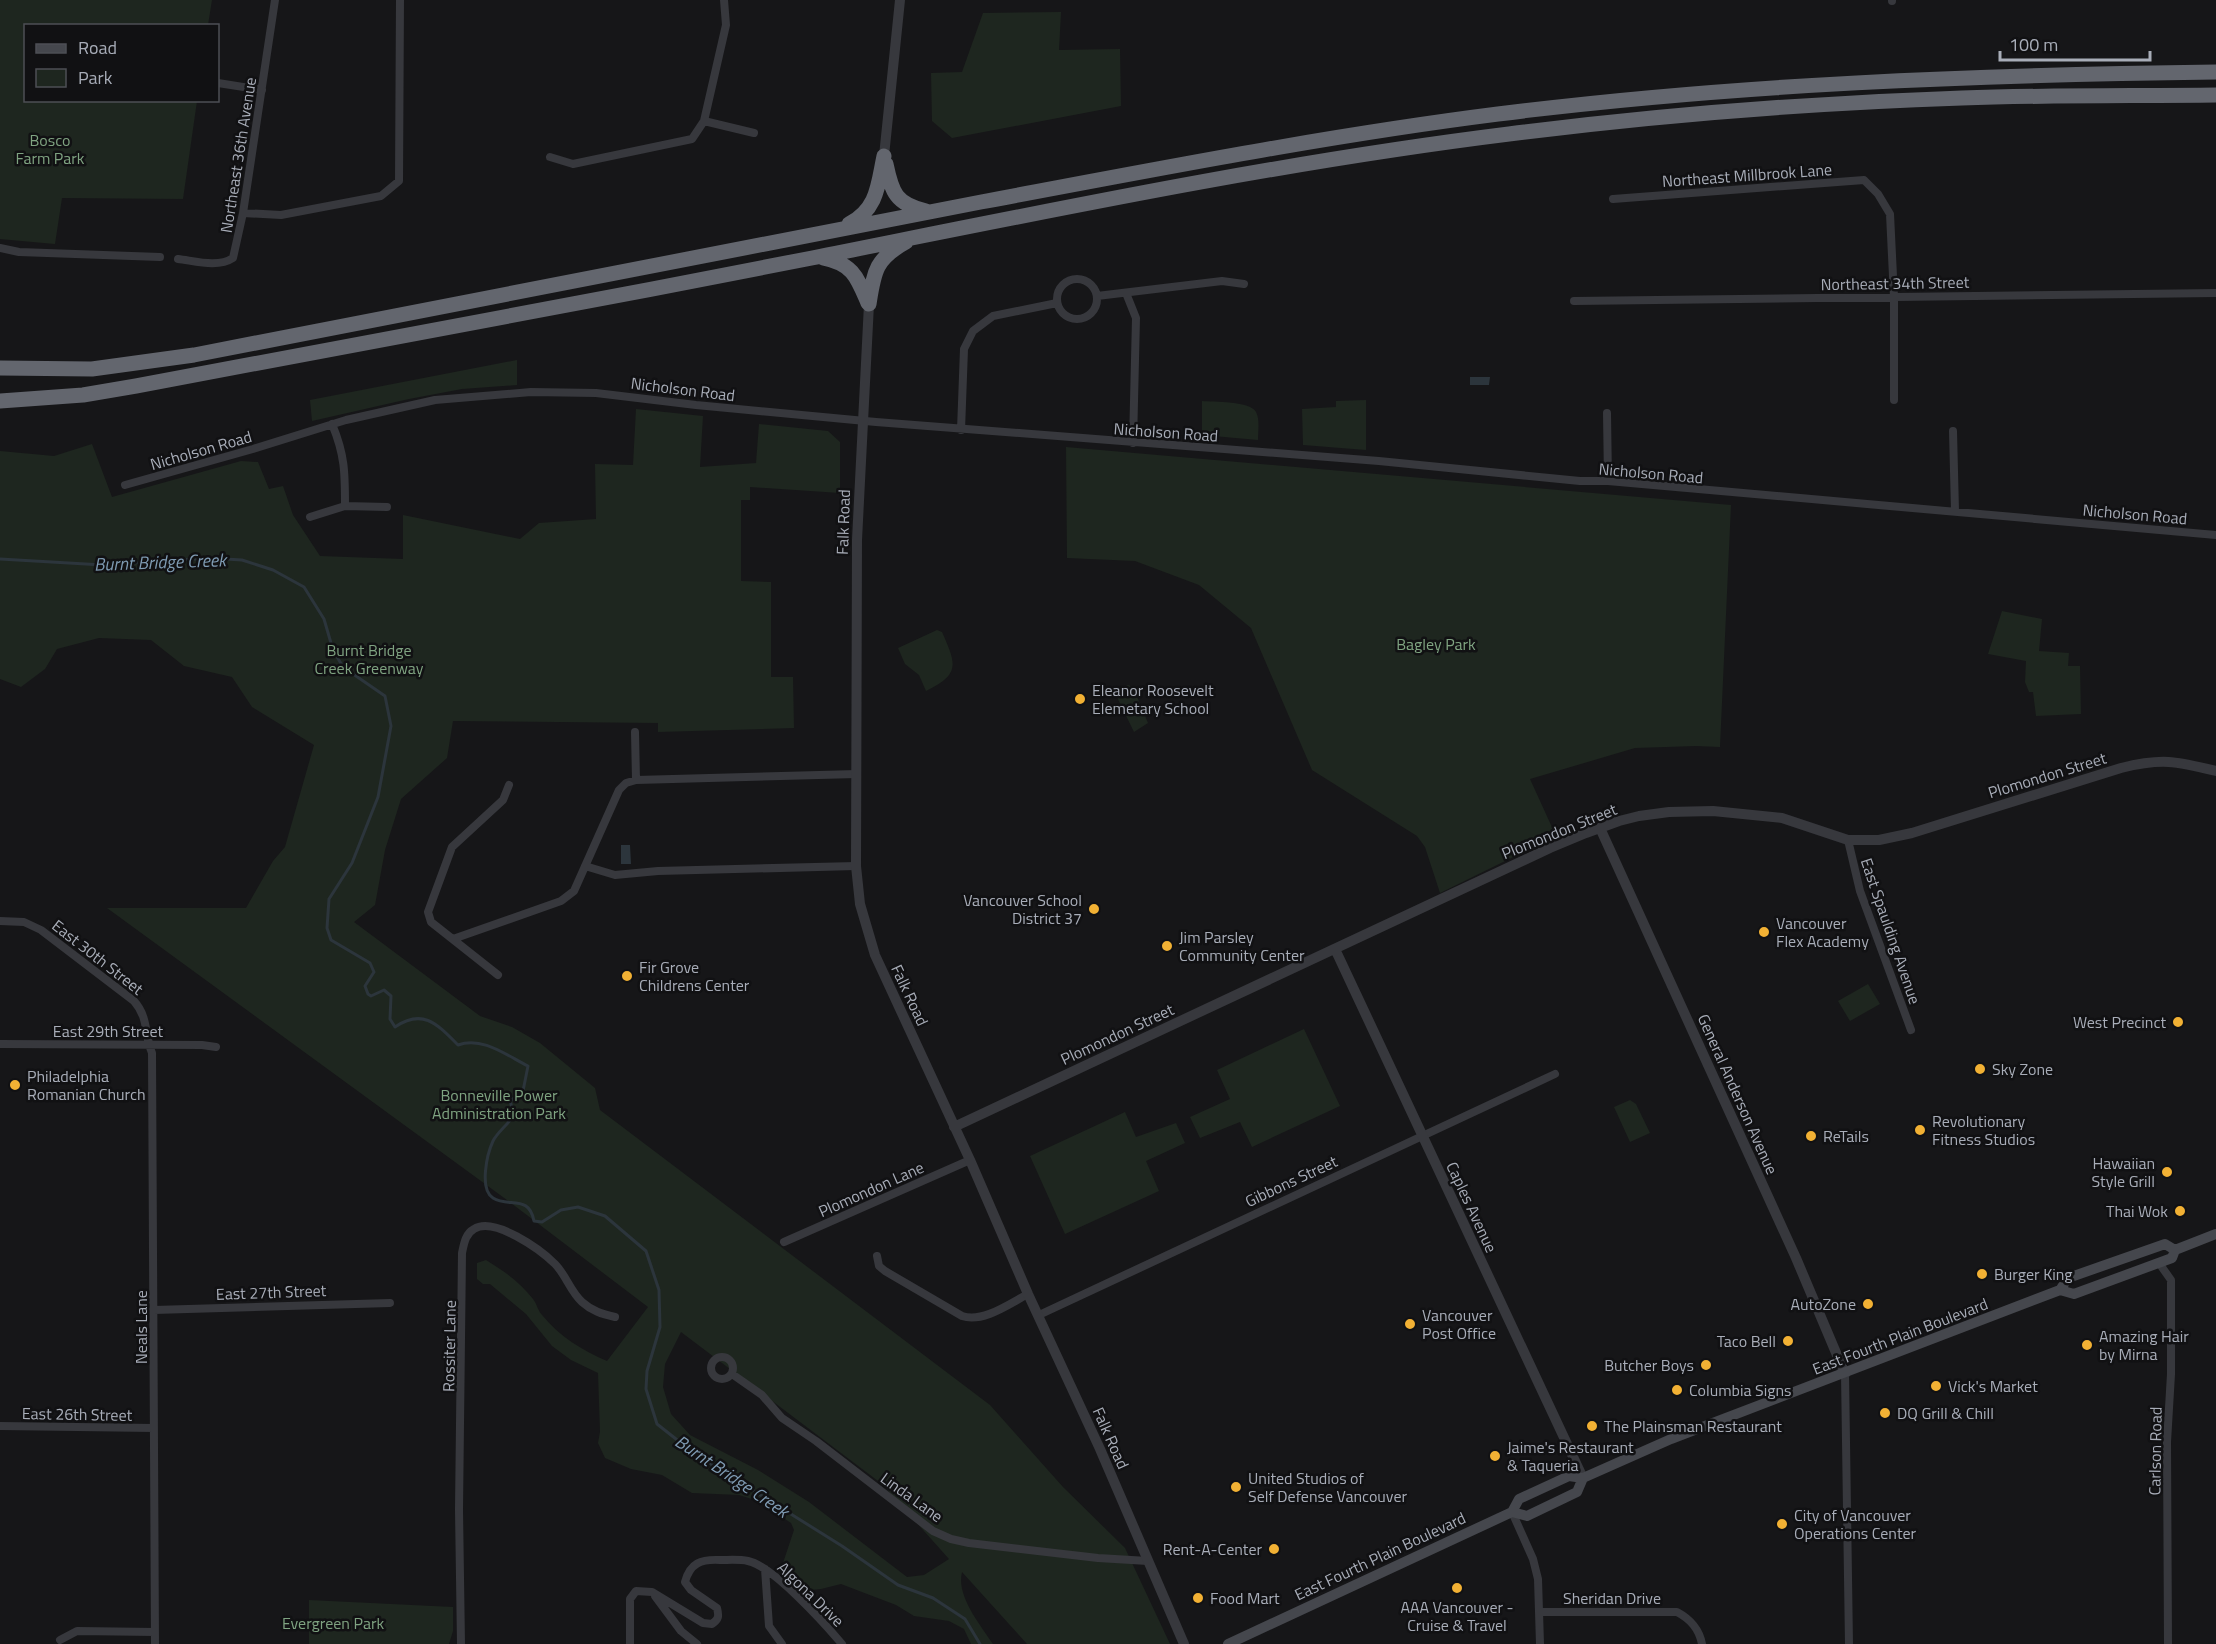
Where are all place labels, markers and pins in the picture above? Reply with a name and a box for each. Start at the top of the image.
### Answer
place label: Eleanor Roosevelt Elemetary School [1092,678,1214,720]
marker: Eleanor Roosevelt Elemetary School [1073,692,1087,706]
place label: Vancouver School District 37 [963,888,1082,930]
marker: Vancouver School District 37 [1087,902,1101,916]
place label: Vancouver Flex Academy [1776,911,1869,953]
place label: Jim Parsley Community Center [1179,925,1305,967]
marker: Vancouver Flex Academy [1757,925,1771,939]
marker: Jim Parsley Community Center [1160,939,1174,953]
place label: Fir Grove Childrens Center [639,955,750,997]
marker: Fir Grove Childrens Center [620,969,634,983]
place label: West Precinct [2073,1010,2166,1034]
marker: West Precinct [2171,1015,2185,1029]
place label: Sky Zone [1992,1057,2053,1081]
marker: Sky Zone [1973,1062,1987,1076]
place label: Philadelphia Romanian Church [27,1064,146,1106]
marker: Philadelphia Romanian Church [8,1078,22,1092]
place label: Revolutionary Fitness Studios [1932,1109,2035,1151]
marker: Revolutionary Fitness Studios [1913,1123,1927,1137]
place label: ReTails [1823,1124,1869,1148]
marker: ReTails [1804,1129,1818,1143]
place label: Hawaiian Style Grill [2092,1151,2155,1193]
marker: Hawaiian Style Grill [2160,1165,2174,1179]
place label: Thai Wok [2106,1199,2168,1223]
marker: Thai Wok [2173,1204,2187,1218]
place label: Burger King [1994,1262,2073,1286]
marker: Burger King [1975,1267,1989,1281]
place label: AutoZone [1790,1292,1856,1316]
marker: AutoZone [1861,1297,1875,1311]
place label: Vancouver Post Office [1422,1303,1496,1345]
marker: Vancouver Post Office [1403,1317,1417,1331]
place label: Amazing Hair by Mirna [2099,1324,2189,1366]
place label: Taco Bell [1717,1329,1776,1353]
marker: Taco Bell [1781,1334,1795,1348]
marker: Amazing Hair by Mirna [2080,1338,2094,1352]
place label: Butcher Boys [1604,1353,1694,1377]
marker: Butcher Boys [1699,1358,1713,1372]
place label: Vick's Market [1948,1374,2038,1398]
place label: Columbia Signs [1689,1378,1791,1402]
marker: Vick's Market [1929,1379,1943,1393]
marker: Columbia Signs [1670,1383,1684,1397]
place label: DQ Grill & Chill [1897,1401,1994,1425]
marker: DQ Grill & Chill [1878,1406,1892,1420]
place label: The Plainsman Restaurant [1604,1414,1782,1438]
marker: The Plainsman Restaurant [1585,1419,1599,1433]
place label: Jaime's Restaurant & Taqueria [1507,1435,1634,1477]
marker: Jaime's Restaurant & Taqueria [1488,1449,1502,1463]
place label: United Studios of Self Defense Vancouver [1248,1466,1407,1508]
marker: United Studios of Self Defense Vancouver [1229,1480,1243,1494]
place label: City of Vancouver Operations Center [1794,1503,1917,1545]
marker: City of Vancouver Operations Center [1775,1517,1789,1531]
place label: Rent-A-Center [1163,1537,1262,1561]
marker: Rent-A-Center [1267,1542,1281,1556]
marker: AAA Vancouver - Cruise & Travel [1450,1581,1464,1595]
place label: Food Mart [1210,1586,1280,1610]
marker: Food Mart [1191,1591,1205,1605]
place label: AAA Vancouver - Cruise & Travel [1400,1595,1514,1637]

